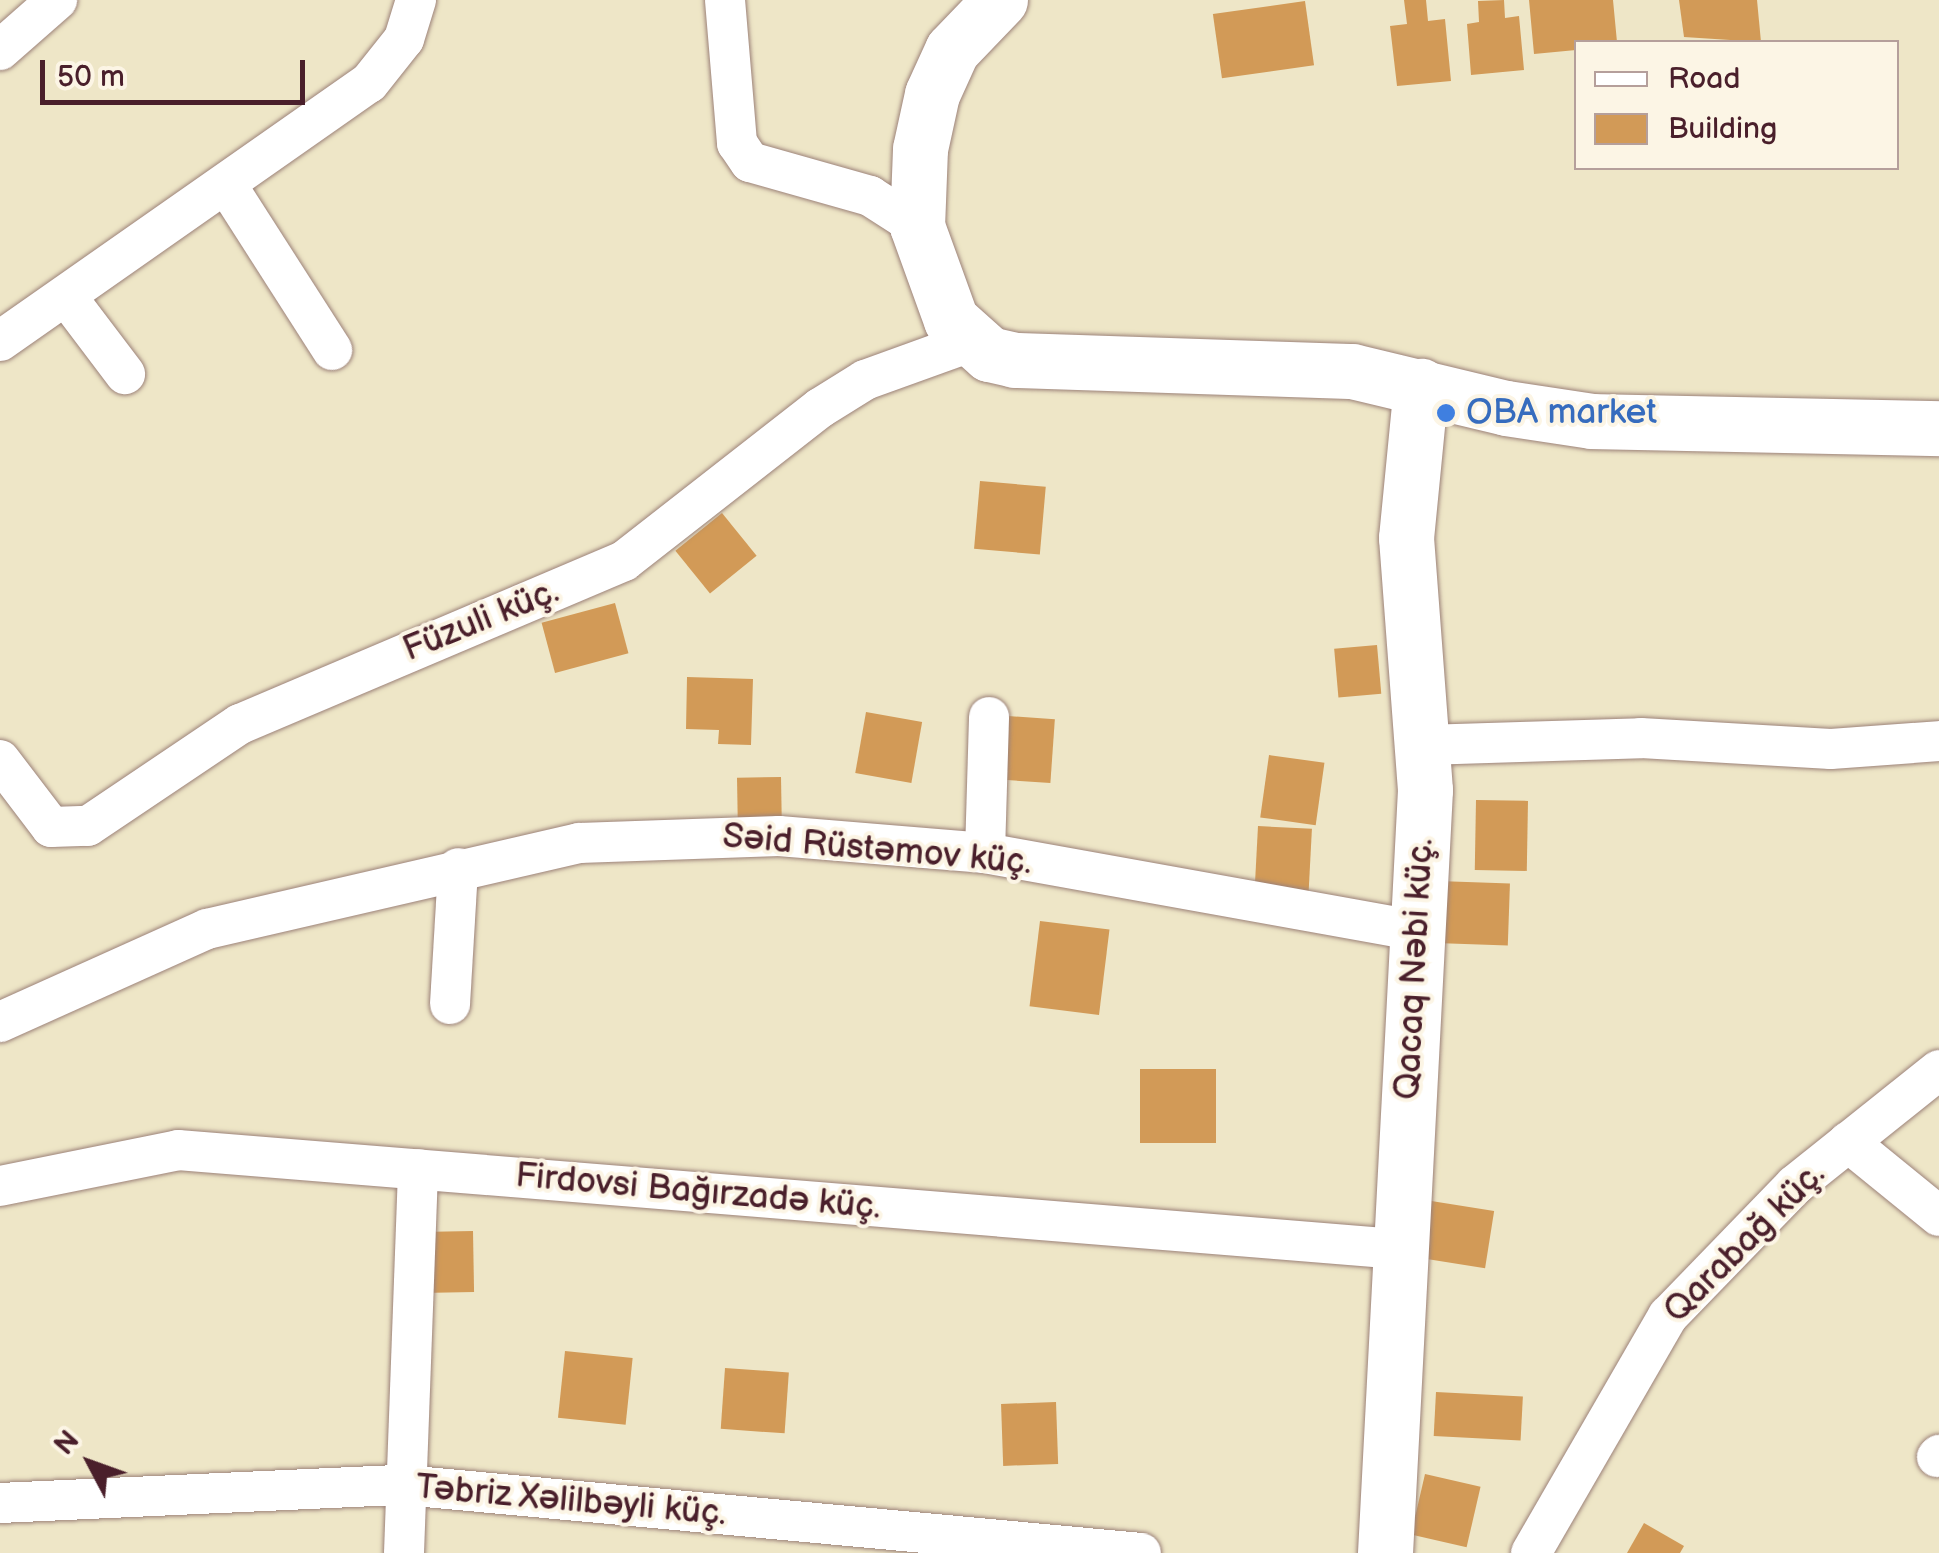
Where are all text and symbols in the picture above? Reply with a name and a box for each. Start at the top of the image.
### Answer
scale bar [45,40,310,102]
legend [1574,40,1899,170]
text: 50 m [57,59,125,95]
text: Road [1668,61,1741,97]
text: Building [1668,111,1777,147]
place label: OBA market [1466,392,1657,434]
marker: OBA market [1435,402,1457,424]
street label: Füzuli küç. [397,571,565,671]
street label: Səid Rüstəmov küç. [721,816,1033,884]
street label: Qacaq Nəbi küç. [1387,837,1443,1101]
street label: Qarabağ küç. [1656,1154,1834,1332]
street label: Firdovsi Bağırzadə küç. [514,1155,882,1229]
north arrow [40,1413,140,1513]
text: N [48,1424,86,1462]
street label: Təbriz Xəlilbəyli küç. [413,1466,729,1536]

